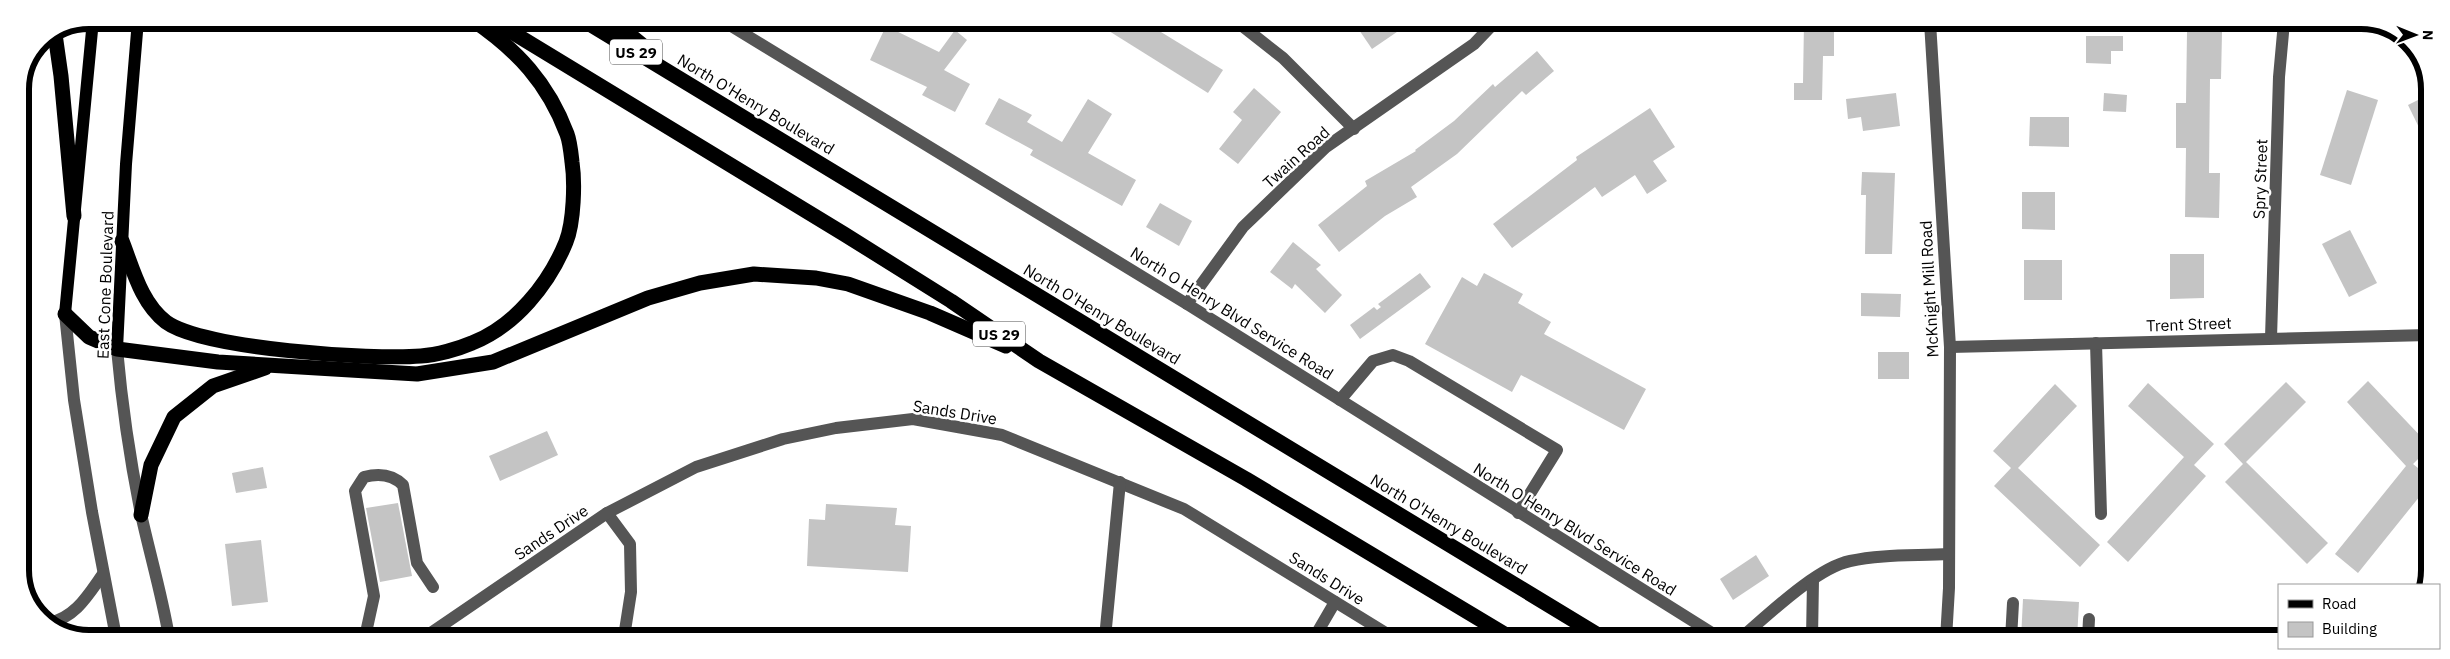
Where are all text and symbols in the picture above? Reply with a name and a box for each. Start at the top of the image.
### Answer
north arrow [2390,10,2440,60]
text: N [2419,30,2437,40]
road number: US 29 [610,40,662,64]
street label: North O'Henry Boulevard [674,49,838,159]
street label: Twain Road [1259,122,1333,192]
street label: Spry Street [2249,139,2271,219]
street label: East Cone Boulevard [92,211,118,359]
street label: McKnight Mill Road [1915,220,1943,358]
street label: North O Henry Blvd Service Road [1127,242,1337,384]
street label: North O'Henry Boulevard [1020,259,1184,369]
street label: Trent Street [2146,313,2232,335]
road number: US 29 [973,322,1025,346]
street label: Sands Drive [911,395,999,429]
street label: North O Henry Blvd Service Road [1470,458,1680,600]
street label: North O'Henry Boulevard [1367,469,1531,579]
street label: Sands Drive [510,500,592,564]
street label: Sands Drive [1286,547,1368,609]
legend [2278,584,2440,649]
text: Road [2322,594,2357,613]
text: Building [2322,619,2377,638]

